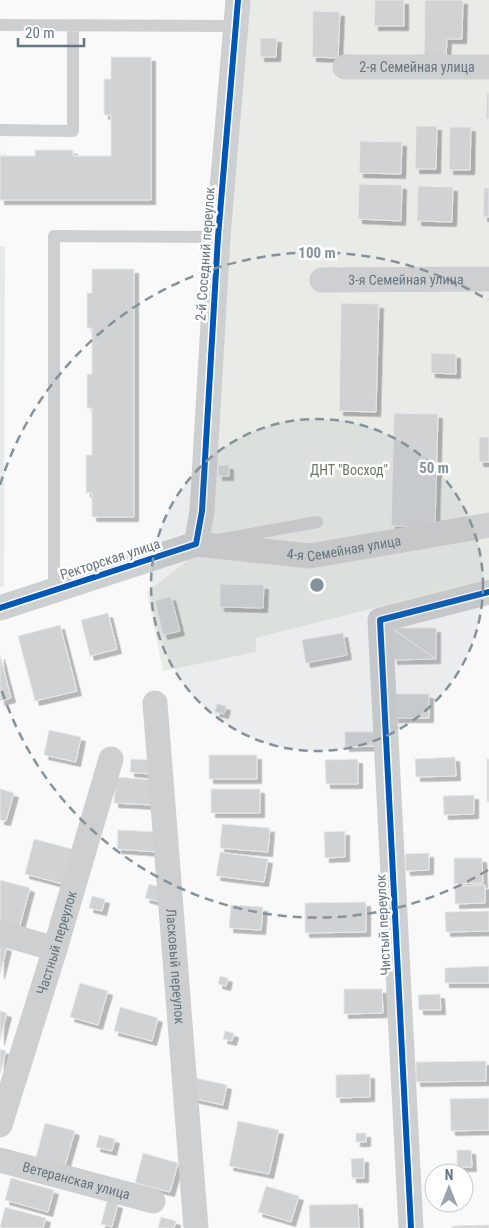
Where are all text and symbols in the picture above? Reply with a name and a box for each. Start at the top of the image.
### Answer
scale bar [18,15,84,47]
text: 20 m [25,24,55,42]
street label: 2-я Семейная улица [359,59,475,75]
street label: 2-й Соседний переулок [192,186,218,322]
text: 100 m [298,244,336,262]
street label: 3-я Семейная улица [348,271,464,288]
text: 50 m [419,459,449,477]
park label: ДНТ "Восход" [310,462,388,478]
street label: 4-я Семейная улица [286,532,402,564]
street label: Ректорская улица [58,535,162,583]
centre of rings [308,576,326,594]
street label: Чистый переулок [372,874,394,976]
street label: Частный переулок [33,888,80,997]
street label: Ласковый переулок [163,908,188,1025]
street label: Ветеранская улица [21,1158,132,1203]
north arrow [424,1163,474,1213]
text: N [445,1167,453,1183]

